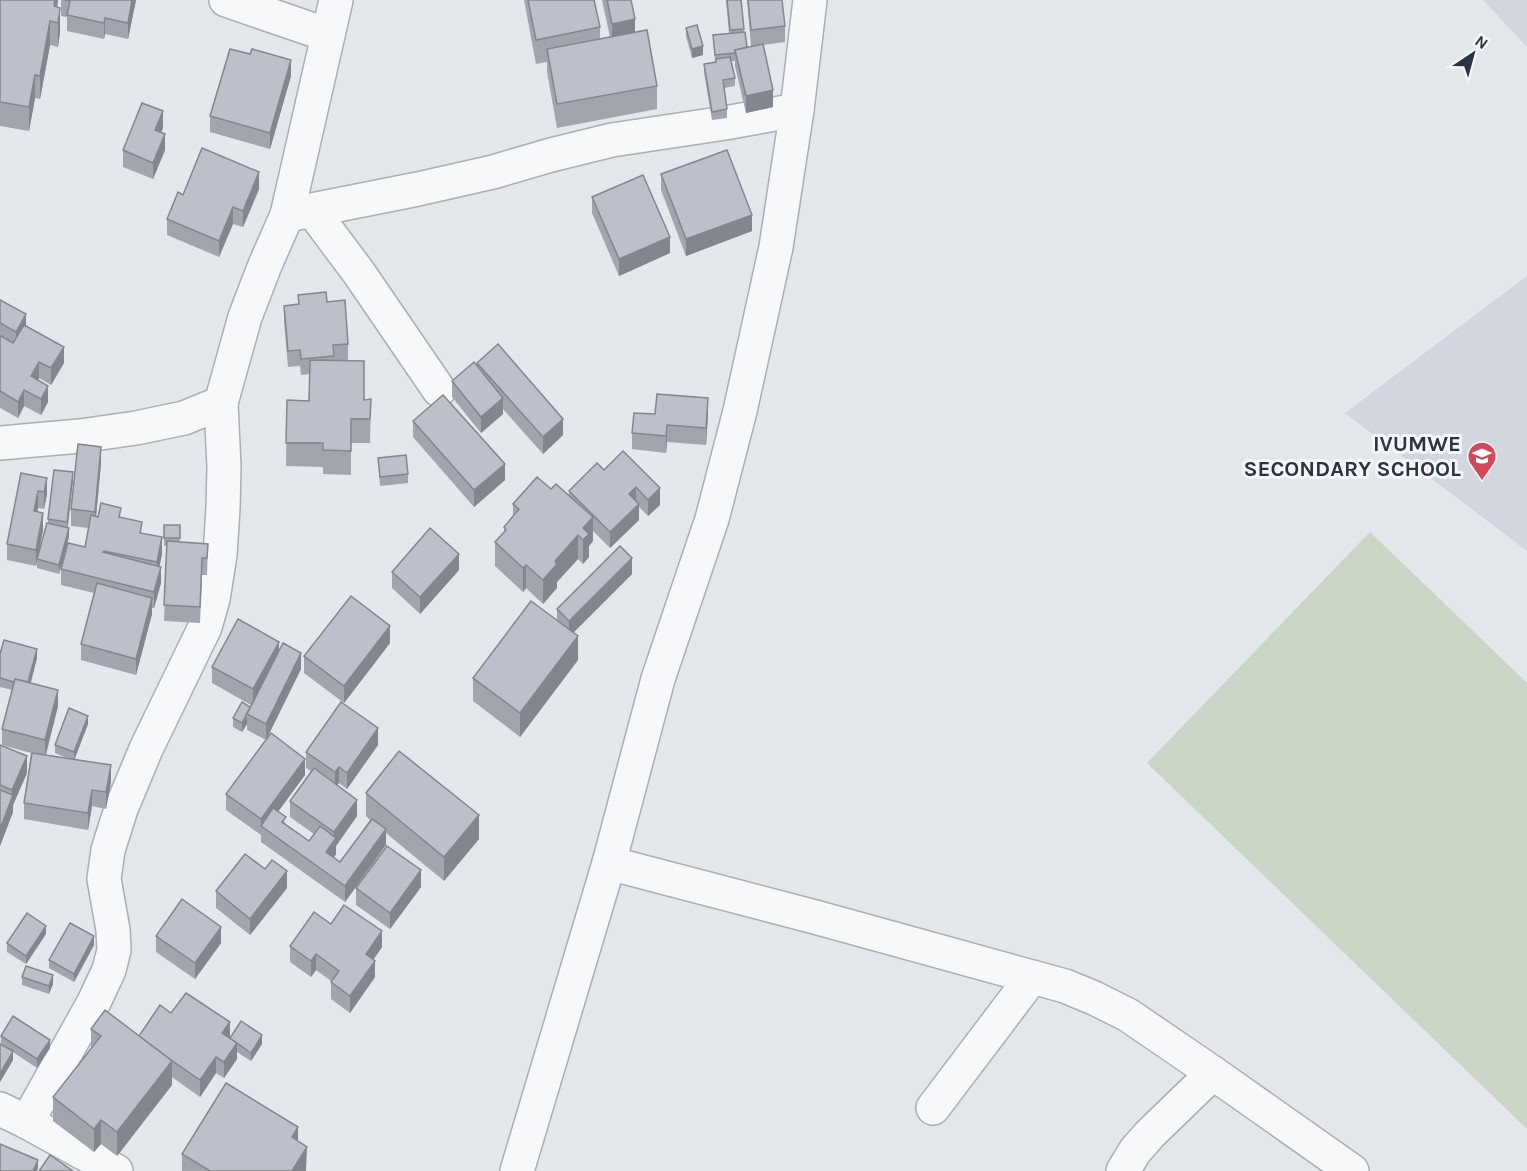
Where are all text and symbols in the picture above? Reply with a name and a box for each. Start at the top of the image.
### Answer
north arrow [1443,24,1503,84]
text: N [1471,31,1492,53]
place label: IVUMWE SECONDARY SCHOOL [1243,431,1461,482]
school or university icon: IVUMWE SECONDARY SCHOOL [1466,440,1498,482]

